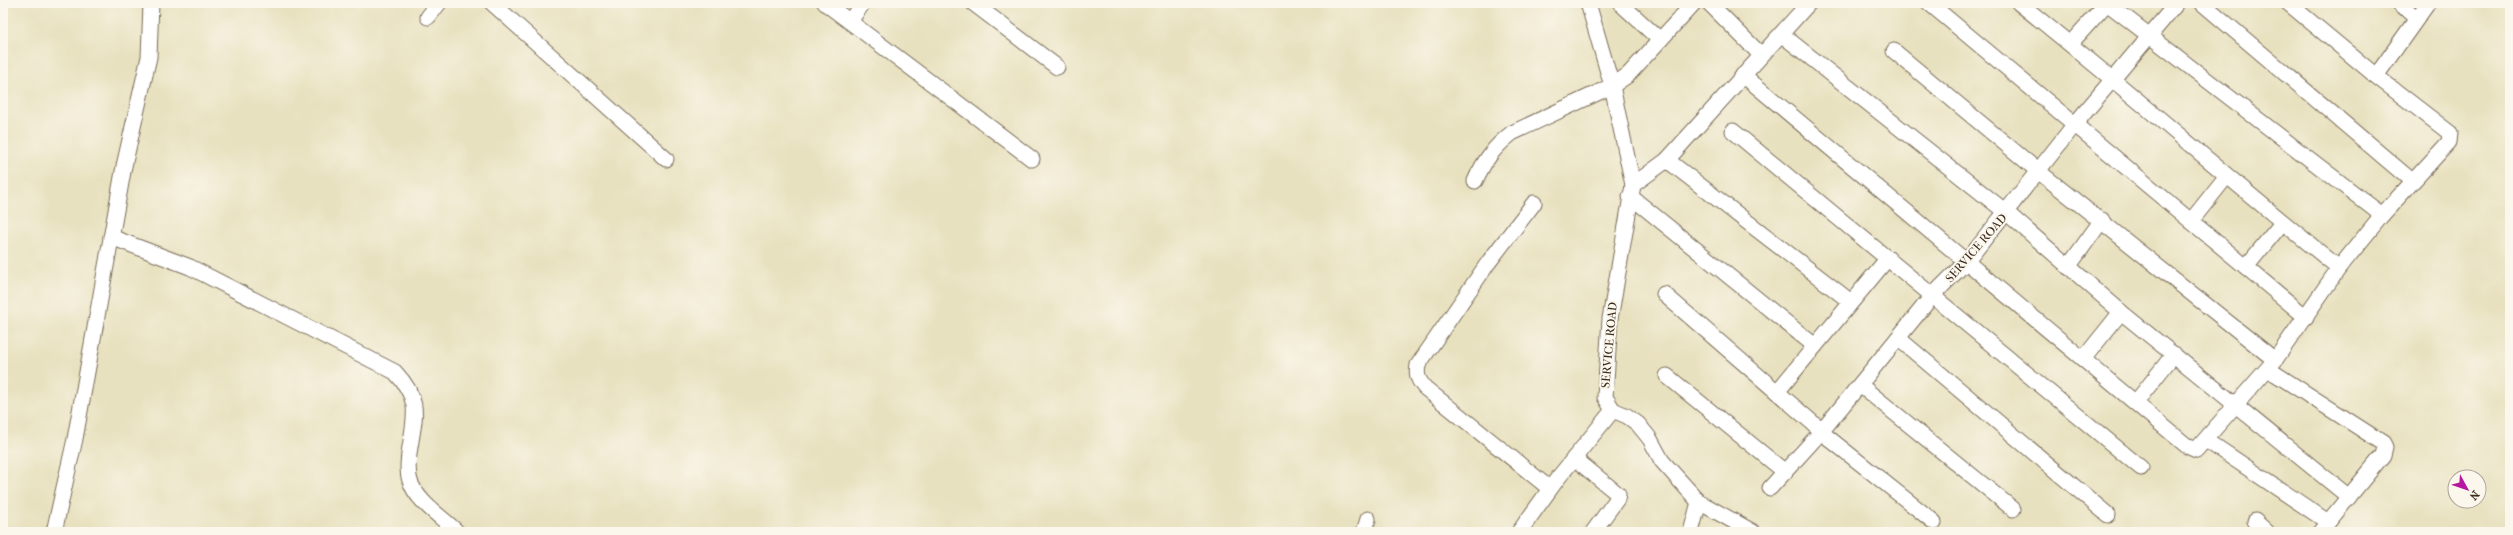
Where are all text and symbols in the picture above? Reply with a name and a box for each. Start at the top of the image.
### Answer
street label: SERVICE ROAD [1942,211,2010,285]
street label: SERVICE ROAD [1598,301,1620,389]
north arrow [2447,469,2487,509]
text: N [2466,488,2482,503]

